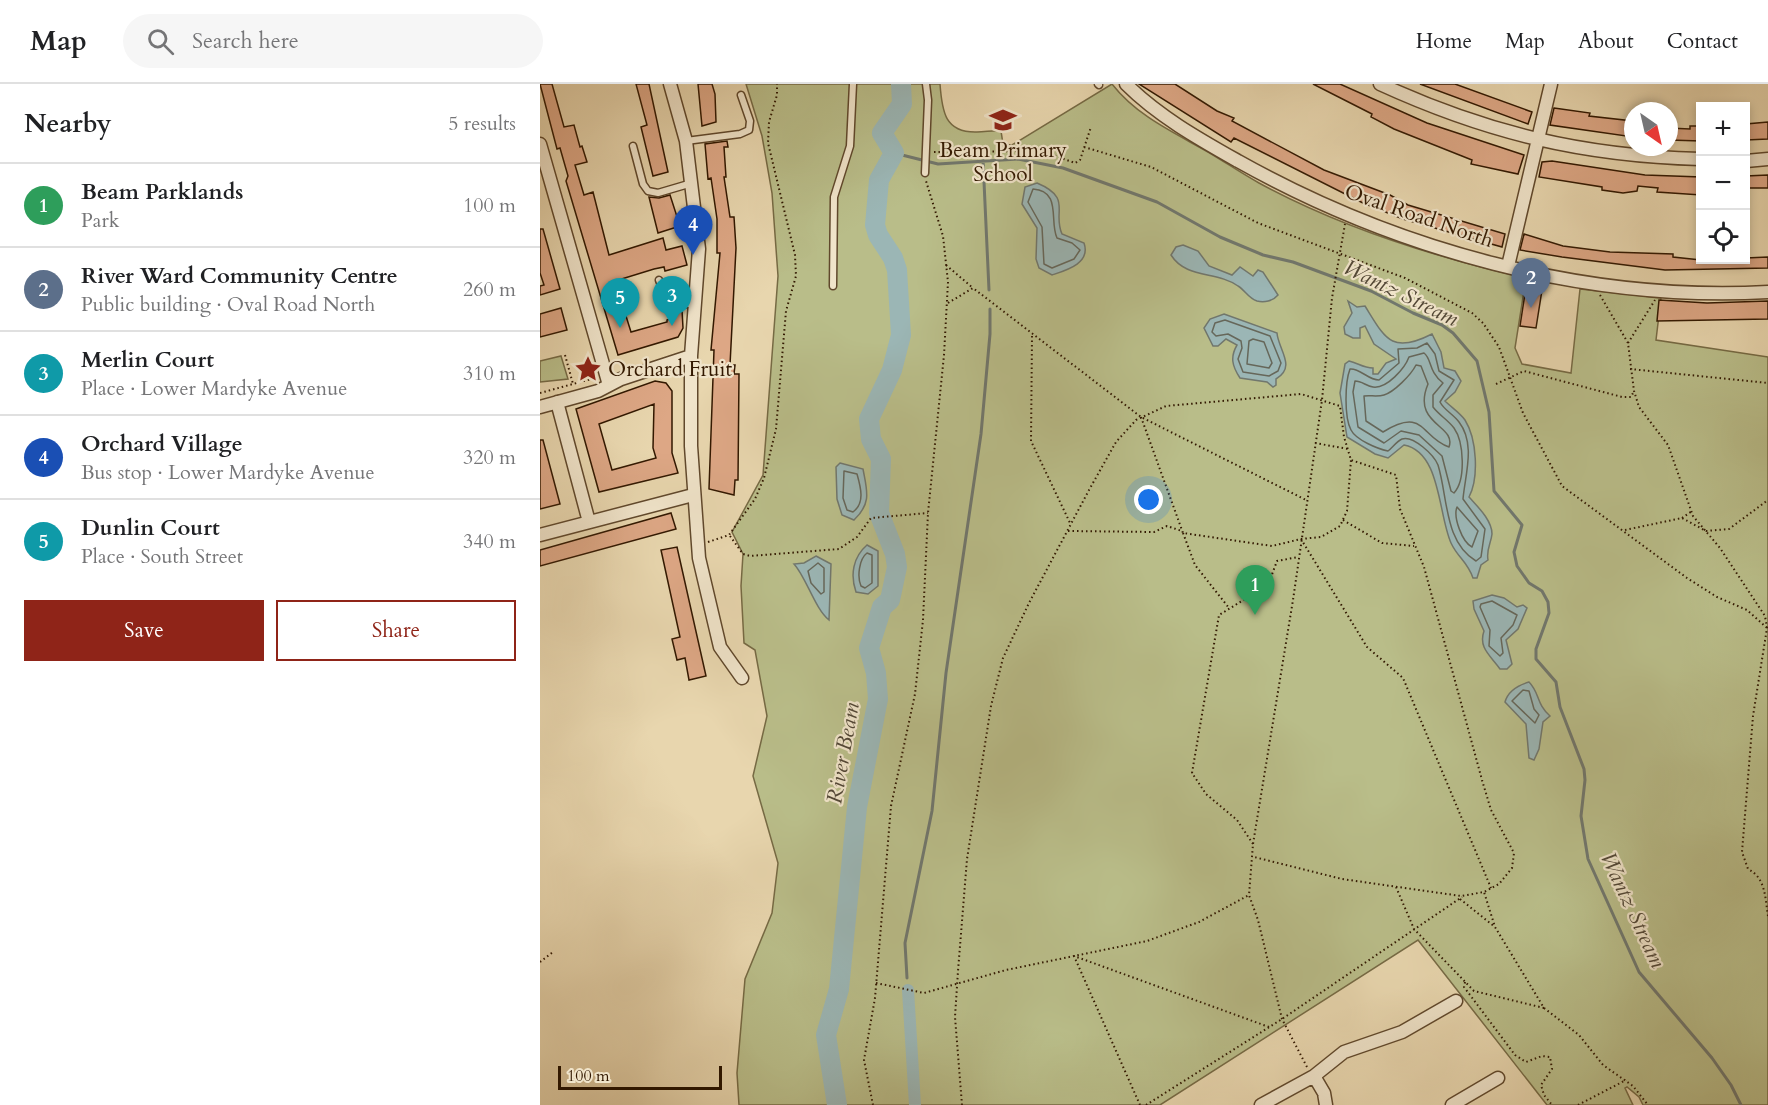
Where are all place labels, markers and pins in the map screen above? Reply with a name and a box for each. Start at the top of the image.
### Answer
school or university icon: Beam Primary School [988,105,1018,135]
place label: Beam Primary School [939,136,1067,189]
pin: 4 [674,206,712,255]
pin: 2 [1512,258,1550,308]
pin: 3 [652,276,692,326]
pin: 5 [600,278,640,328]
place icon: Orchard Fruit [573,354,603,384]
place label: Orchard Fruit [608,355,733,384]
pin: 1 [1236,566,1274,615]

